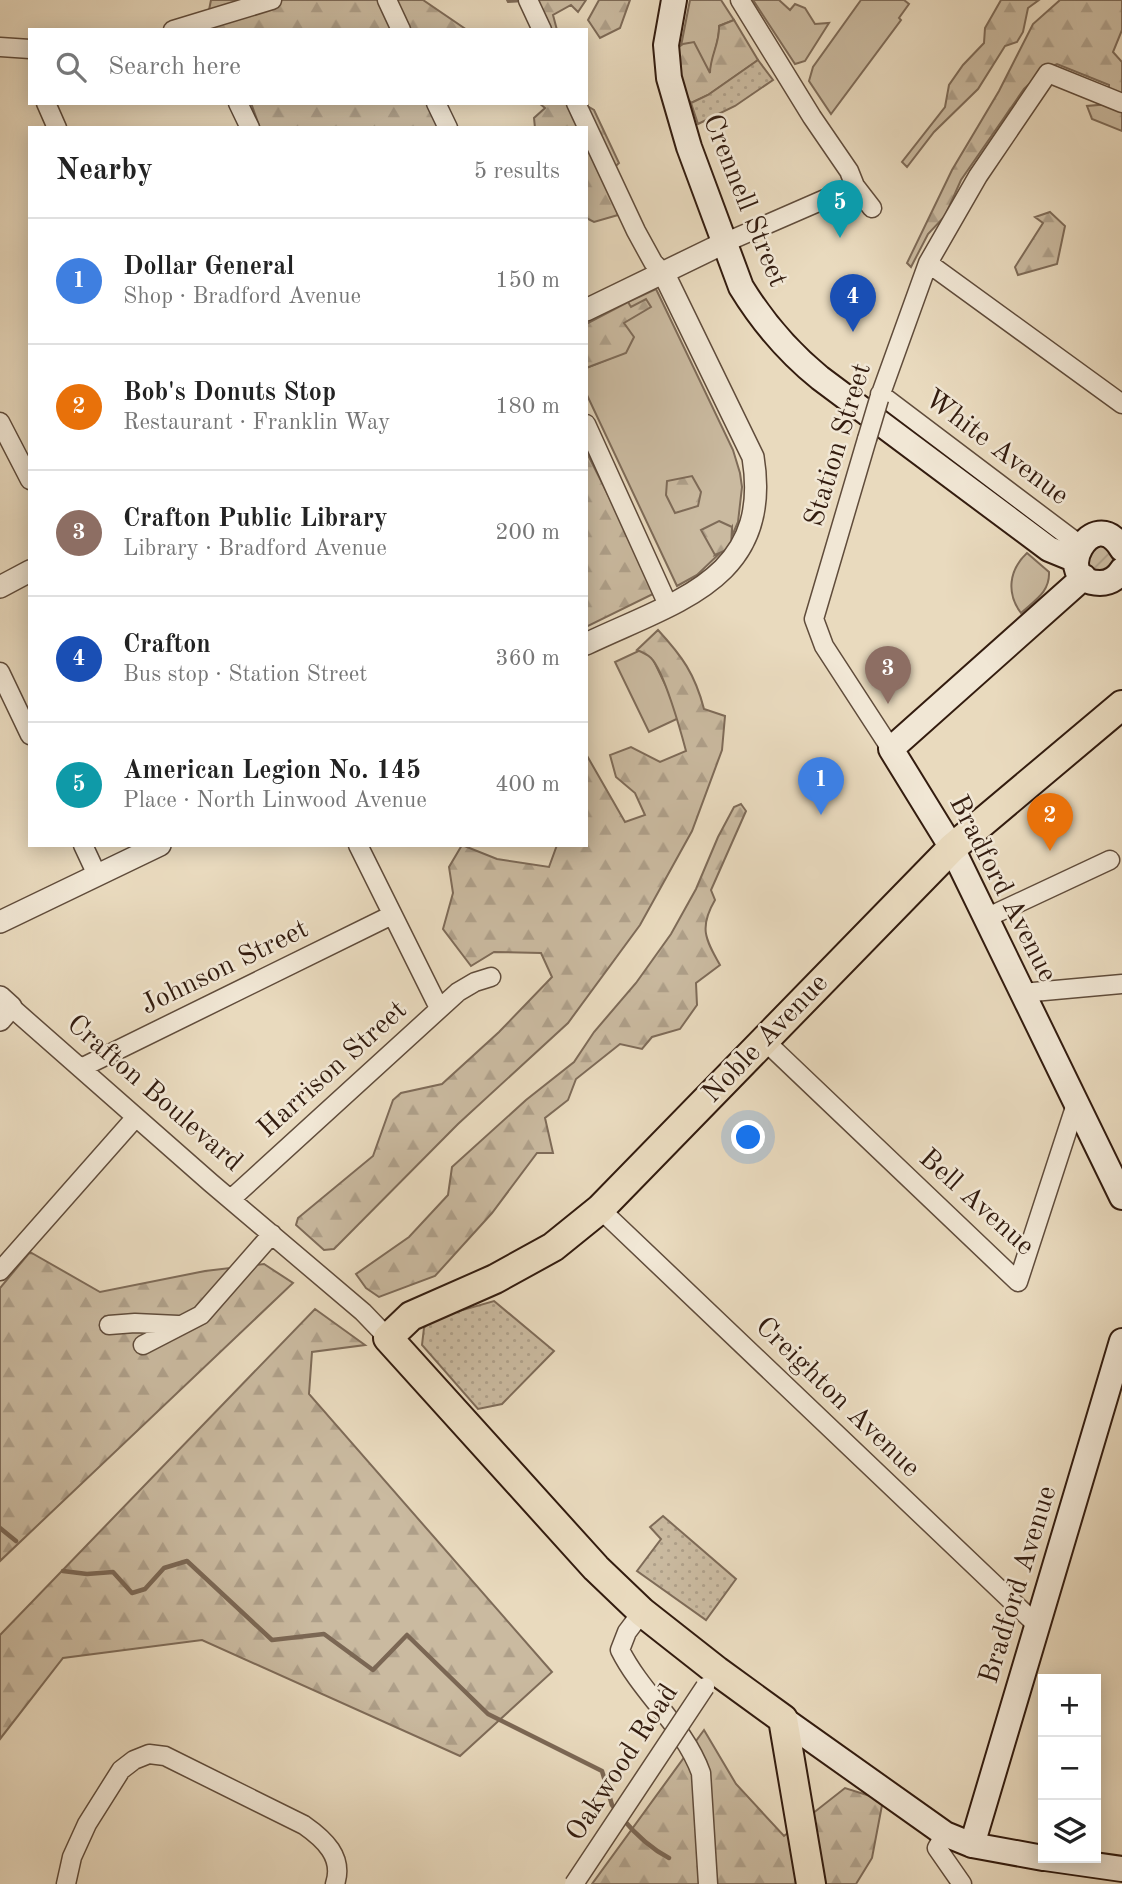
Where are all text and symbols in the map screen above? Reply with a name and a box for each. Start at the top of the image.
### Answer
search box [28,28,588,105]
icon: search [52,48,90,86]
text: Search here [108,54,241,80]
street label: Crennell Street [697,111,791,291]
text: Nearby [56,156,153,186]
text: 5 results [474,160,560,183]
pin: 5 [817,180,863,238]
text: Dollar General [123,254,295,280]
text: 1 [72,269,86,292]
text: 150 m [495,269,560,292]
pin: 4 [830,274,876,332]
text: Shop · Bradford Avenue [123,285,361,308]
street label: Station Street [801,360,877,530]
text: Bob's Donuts Stop [123,380,336,406]
street label: White Avenue [919,385,1073,511]
text: 2 [72,395,86,418]
text: 180 m [495,395,560,418]
text: Restaurant · Franklin Way [123,411,390,434]
text: Crafton Public Library [123,506,388,532]
text: 3 [72,521,86,544]
text: 200 m [495,521,560,544]
text: Library · Bradford Avenue [123,537,387,560]
text: Crafton [123,632,211,658]
pin: 3 [865,646,911,704]
text: 4 [72,647,86,670]
text: 360 m [495,647,560,670]
text: Bus stop · Station Street [123,663,367,686]
pin: 1 [798,757,844,815]
text: American Legion No. 145 [123,758,421,784]
text: 5 [72,773,86,796]
text: 400 m [495,773,560,796]
text: Place · North Linwood Avenue [123,789,427,812]
street label: Bradford Avenue [943,791,1061,987]
pin: 2 [1027,793,1073,851]
street label: Johnson Street [137,915,313,1021]
street label: Noble Avenue [698,969,834,1109]
street label: Harrison Street [253,996,413,1144]
street label: Crafton Boulevard [61,1010,247,1178]
your location [731,1120,765,1154]
street label: Bell Avenue [913,1144,1039,1262]
street label: Creighton Avenue [749,1313,925,1483]
street label: Bradford Avenue [976,1483,1062,1687]
map controls [1038,1674,1101,1863]
button: + [1038,1674,1101,1737]
street label: Oakwood Road [562,1679,684,1847]
button: − [1038,1737,1101,1800]
button: layers [1038,1800,1101,1863]

